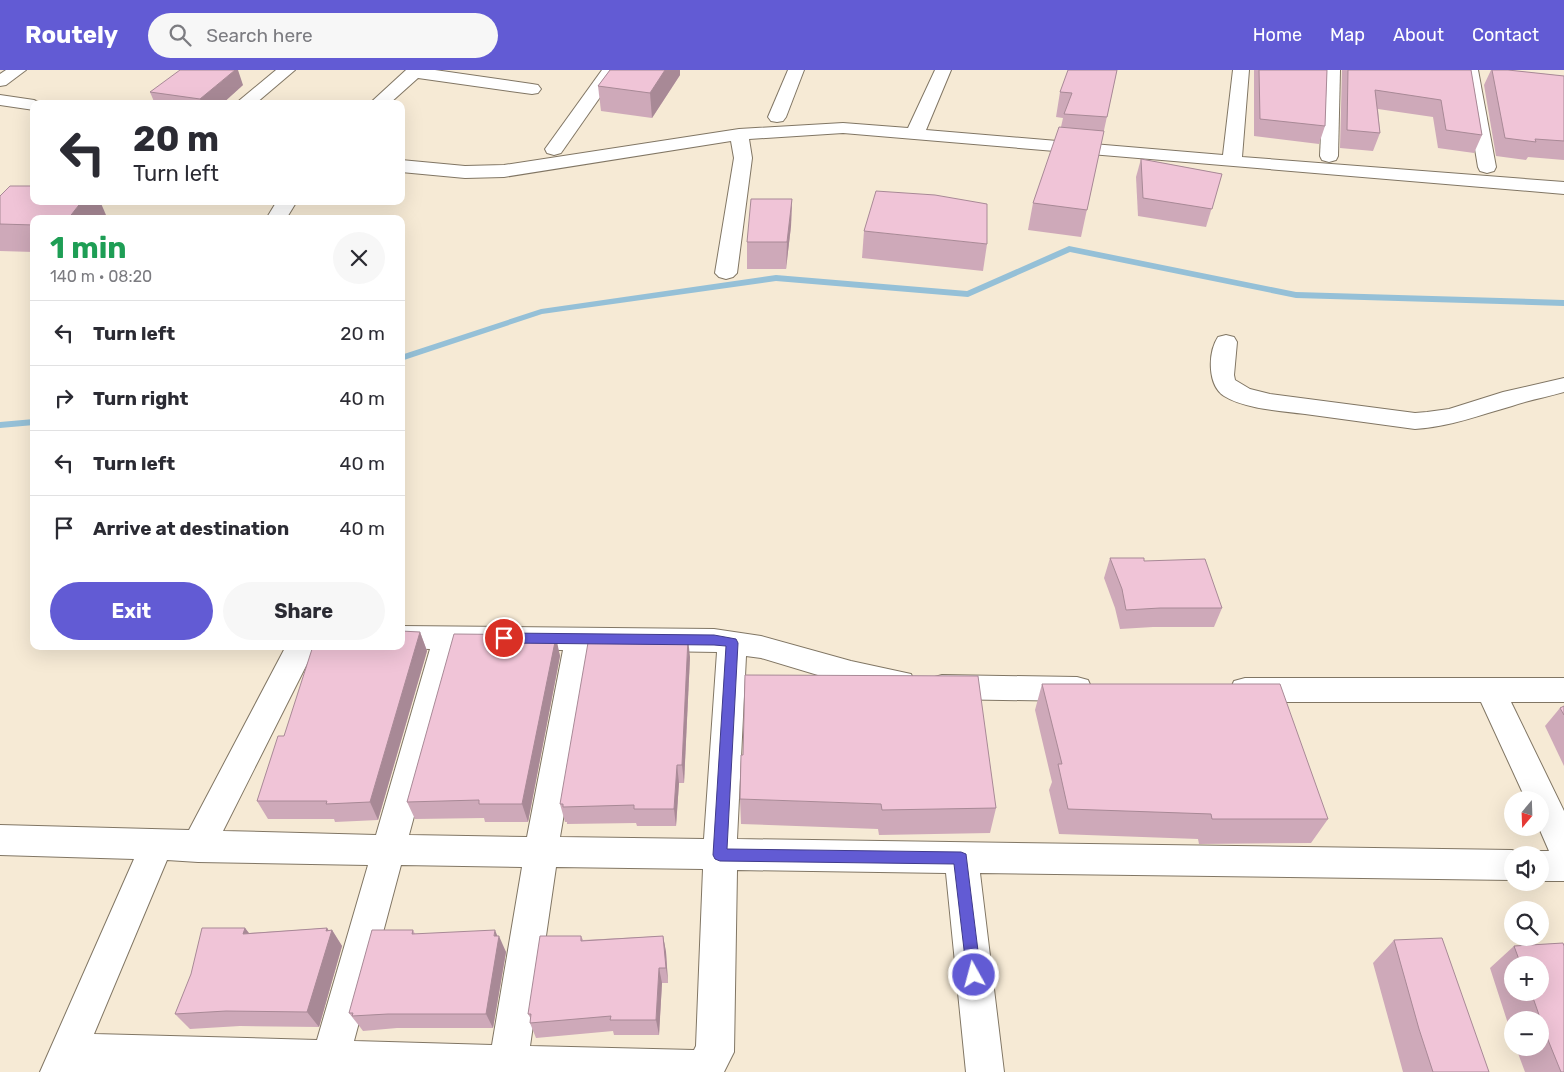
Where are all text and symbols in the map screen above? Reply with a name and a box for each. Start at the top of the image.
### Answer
search box [148,13,498,58]
text: Routely [25,21,118,49]
icon: search [166,21,194,49]
text: Search here [206,24,313,47]
text: Home [1253,24,1302,46]
text: Map [1330,24,1365,46]
text: About [1393,24,1444,46]
text: Contact [1472,24,1539,46]
text: 20 m [133,118,219,160]
icon: left [50,120,115,185]
text: Turn left [133,160,219,187]
text: 1 min [50,230,127,266]
button: close [333,232,385,284]
text: 140 m · 08:20 [50,267,152,286]
icon: left [50,319,78,347]
text: Turn left [93,322,175,345]
text: 20 m [340,322,385,345]
icon: right [50,384,78,412]
text: Turn right [93,387,188,410]
text: 40 m [340,387,385,410]
icon: left [50,449,78,477]
text: Turn left [93,452,175,475]
text: 40 m [340,452,385,475]
icon: arrive [50,514,78,542]
text: Arrive at destination [93,517,289,540]
text: 40 m [340,517,385,540]
button: Exit [50,582,213,640]
button: Share [223,582,385,640]
pin [483,617,525,659]
icon: arrive [490,624,518,652]
north arrow [1504,791,1549,836]
map controls [1504,791,1549,1056]
button: sound [1504,846,1549,891]
button: search [1504,901,1549,946]
position arrow [947,948,999,1000]
button: + [1504,956,1549,1001]
button: − [1504,1011,1549,1056]

